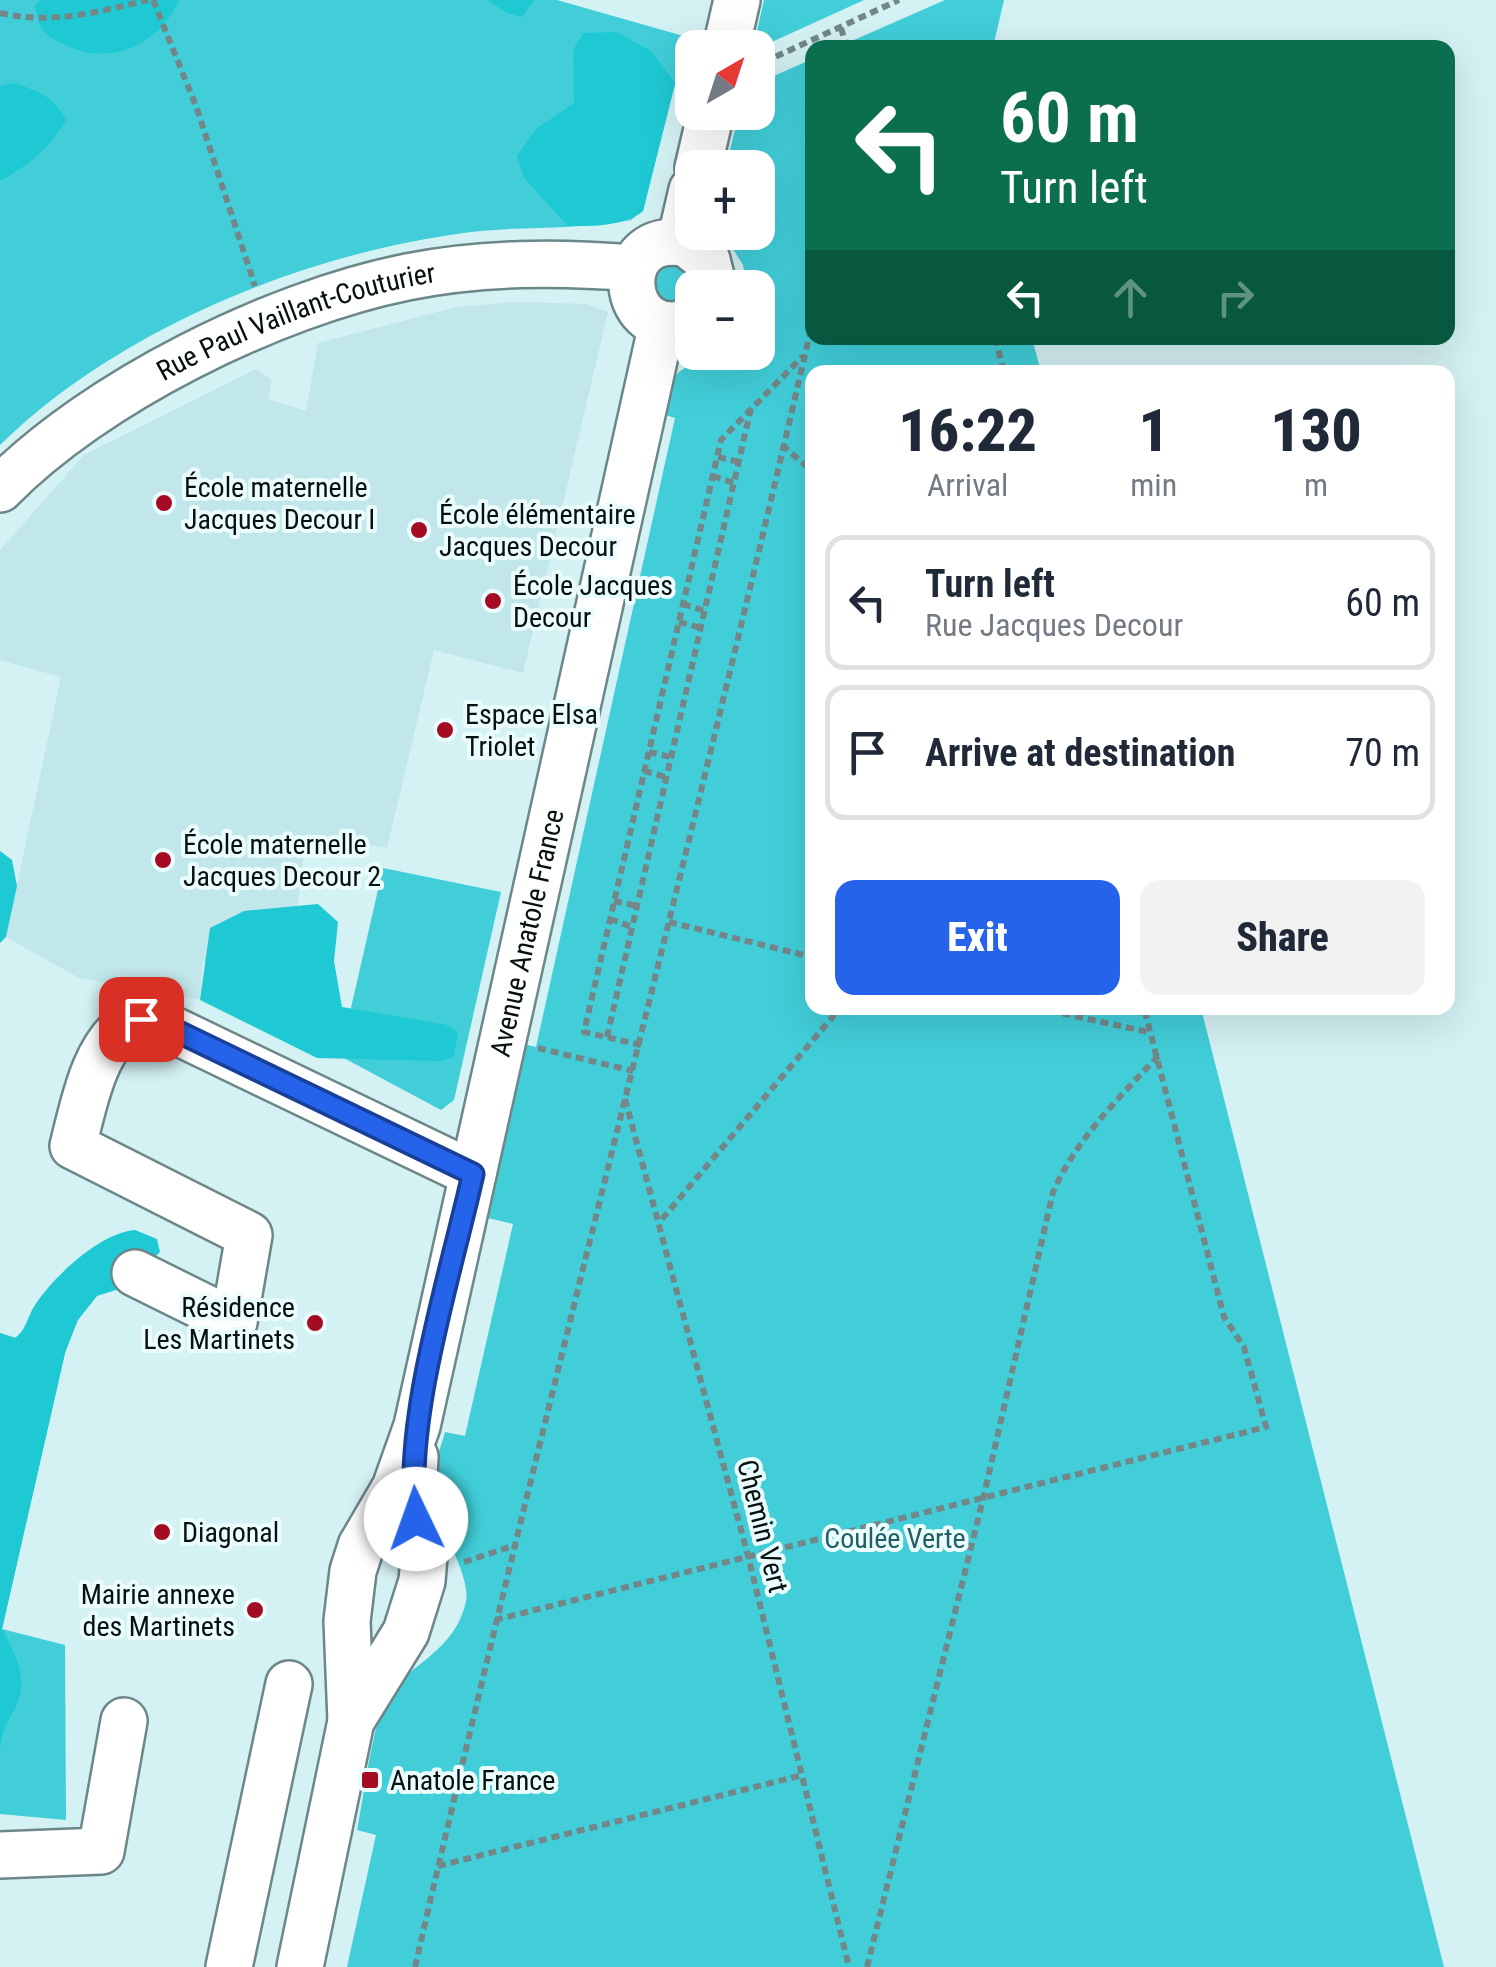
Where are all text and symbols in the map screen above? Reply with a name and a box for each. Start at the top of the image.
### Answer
north arrow [675,30,775,130]
map controls [675,30,775,370]
text: 60 m [1000,77,1139,159]
icon: left [835,80,965,210]
button: + [675,150,775,250]
text: Turn left [1000,161,1148,214]
street label: Rue Paul Vaillant-Couturier [151,256,437,388]
button: − [675,270,775,370]
icon: left [998,270,1053,325]
icon: ahead [1103,270,1158,325]
icon: right [1208,270,1263,325]
text: 16:22 [898,395,1037,466]
text: 1 [1138,395,1169,466]
text: 130 [1270,395,1362,466]
text: Arrival [927,466,1008,504]
text: min [1130,466,1177,504]
text: m [1304,466,1328,504]
place label: École maternelle Jacques Decour I [184,471,375,536]
marker: École maternelle Jacques Decour I [153,492,175,514]
place label: École élémentaire Jacques Decour [439,498,636,563]
marker: École élémentaire Jacques Decour [408,519,430,541]
text: Turn left [925,562,1055,606]
place label: École Jacques Decour [513,569,673,634]
icon: left [840,575,895,630]
text: 60 m [1345,581,1420,625]
marker: École Jacques Decour [482,590,504,612]
text: Rue Jacques Decour [925,606,1183,644]
place label: Espace Elsa Triolet [465,698,598,763]
marker: Espace Elsa Triolet [434,719,456,741]
icon: arrive [840,725,895,780]
text: Arrive at destination [925,731,1235,775]
text: 70 m [1345,731,1420,775]
street label: Avenue Anatole France [484,806,571,1060]
place label: École maternelle Jacques Decour 2 [183,828,381,893]
marker: École maternelle Jacques Decour 2 [152,849,174,871]
button: Exit [835,880,1120,995]
button: Share [1140,880,1425,995]
pin [99,977,184,1062]
icon: arrive [114,992,169,1047]
place label: Résidence Les Martinets [143,1291,295,1356]
marker: Résidence Les Martinets [304,1312,326,1334]
street label: Chemin Vert [730,1456,795,1596]
position arrow [364,1467,468,1571]
place label: Diagonal [182,1516,279,1549]
marker: Diagonal [151,1521,173,1543]
park label: Coulée Verte [824,1522,966,1555]
place label: Mairie annexe des Martinets [81,1578,235,1643]
marker: Mairie annexe des Martinets [244,1599,266,1621]
place label: Anatole France [390,1764,555,1797]
marker: Anatole France [359,1769,381,1791]

